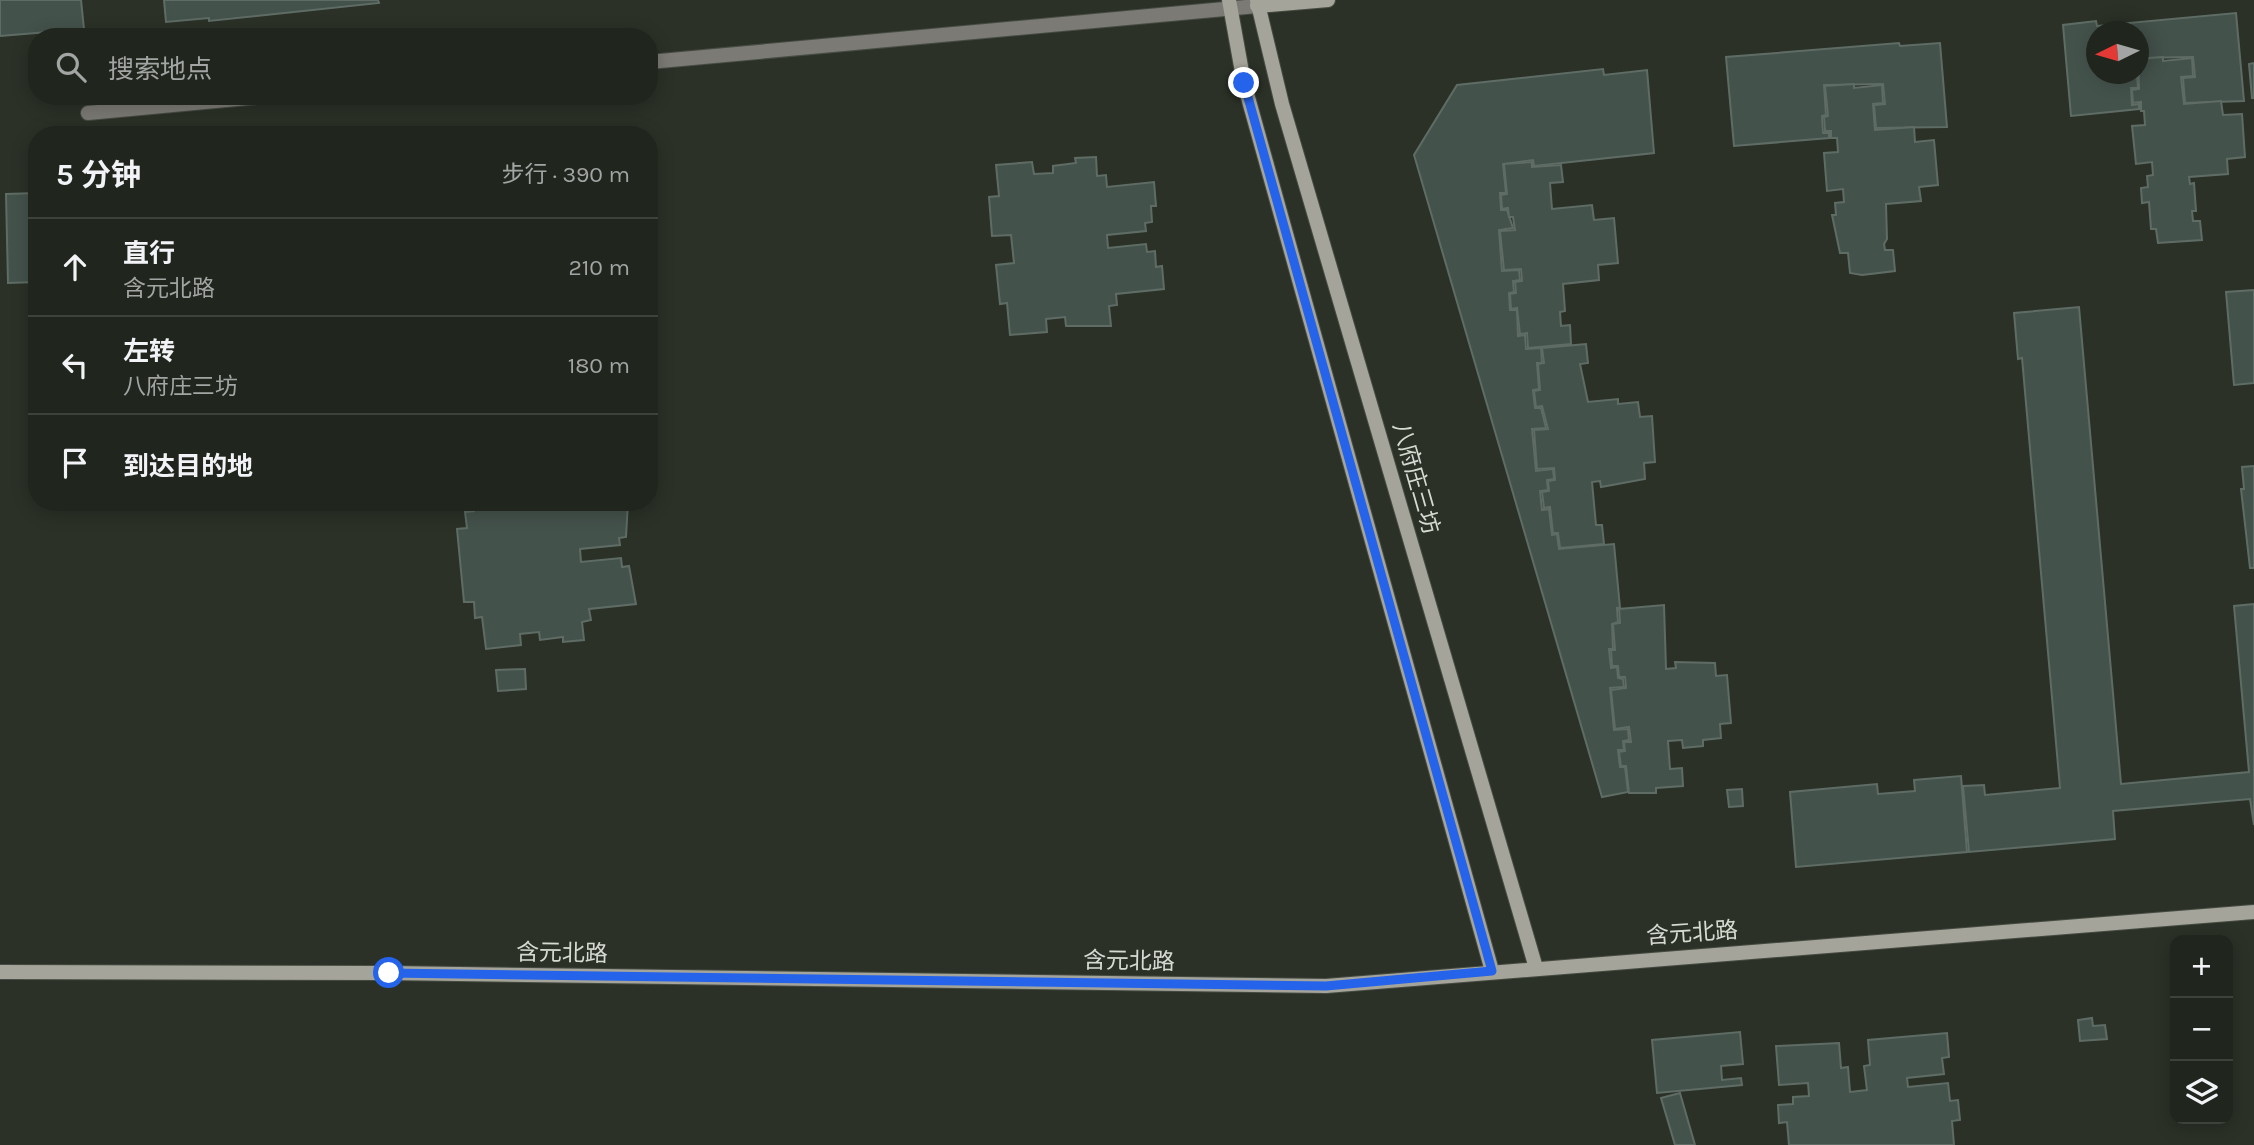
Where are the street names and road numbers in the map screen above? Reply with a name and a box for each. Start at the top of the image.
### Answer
street label: 八府庄三坊 [1387,419,1445,537]
street label: 含元北路 [1645,916,1739,950]
street label: 含元北路 [516,939,608,967]
street label: 含元北路 [1083,947,1175,975]

